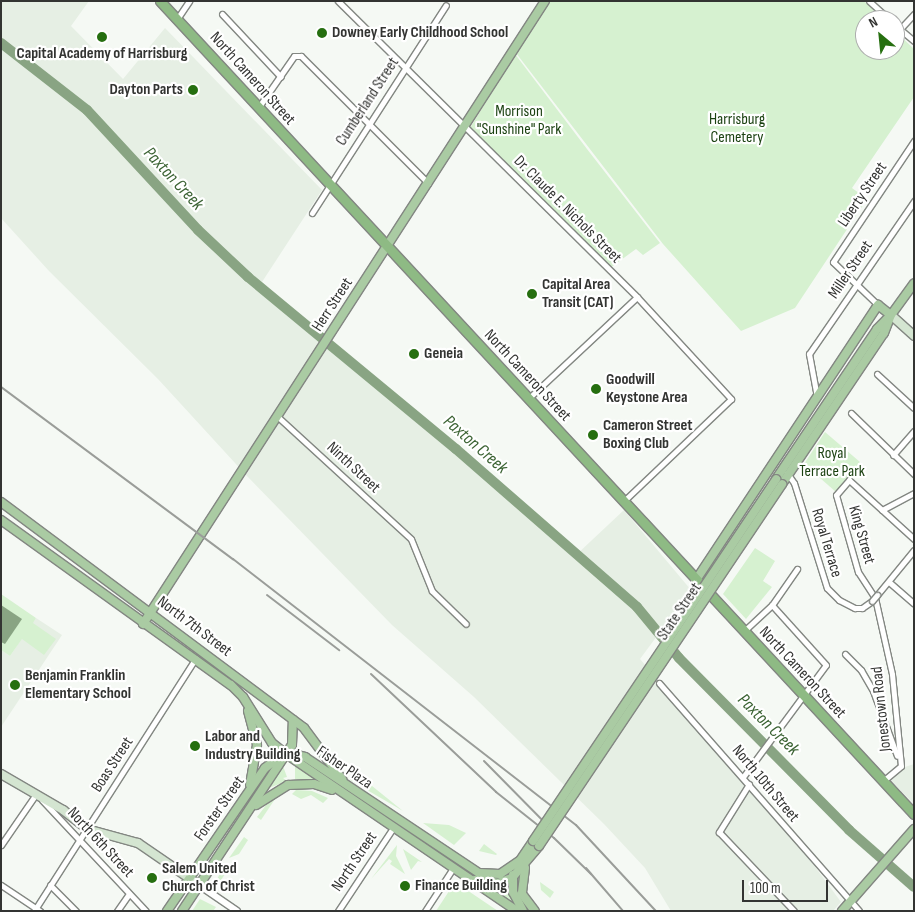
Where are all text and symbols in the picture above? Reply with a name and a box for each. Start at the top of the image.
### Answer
north arrow [855,10,905,60]
text: N [866,13,880,31]
place label: Downey Early Childhood School [332,23,508,43]
marker: Downey Early Childhood School [316,27,328,39]
street label: North Cameron Street [205,29,299,129]
marker: Capital Academy of Harrisburg [96,31,108,43]
place label: Capital Academy of Harrisburg [17,44,187,64]
street label: Cumberland Street [332,54,404,150]
place label: Dayton Parts [109,80,183,100]
marker: Dayton Parts [187,84,199,96]
park label: Morrison "Sunshine" Park [477,102,561,140]
park label: Harrisburg Cemetery [709,110,765,148]
water label: Paxton Creek [138,143,208,215]
street label: Dr. Claude E. Nichols Street [509,152,625,268]
street label: Liberty Street [834,159,892,231]
street label: Miller Street [825,237,877,303]
street label: Herr Street [309,275,357,335]
place label: Capital Area Transit (CAT) [542,275,613,313]
marker: Capital Area Transit (CAT) [526,288,538,300]
street label: North Cameron Street [480,326,574,426]
place label: Geneia [424,344,463,364]
marker: Geneia [408,348,420,360]
place label: Goodwill Keystone Area [606,370,688,408]
marker: Goodwill Keystone Area [590,383,602,395]
water label: Paxton Creek [438,411,512,479]
place label: Cameron Street Boxing Club [603,416,693,454]
marker: Cameron Street Boxing Club [587,429,599,441]
street label: Ninth Street [322,438,384,498]
park label: Royal Terrace Park [799,444,865,482]
street label: King Street [844,504,878,566]
street label: Royal Terrace [806,506,846,580]
street label: State Street [654,580,706,644]
street label: North 7th Street [153,593,235,661]
street label: North Cameron Street [755,623,849,723]
place label: Benjamin Franklin Elementary School [25,666,131,704]
street label: Jonestown Road [868,666,896,752]
marker: Benjamin Franklin Elementary School [9,679,21,691]
water label: Paxton Creek [733,690,803,760]
place label: Labor and Industry Building [205,727,300,765]
street label: Boas Street [88,734,138,796]
marker: Labor and Industry Building [189,740,201,752]
street label: Fisher Plaza [312,742,376,794]
street label: North 10th Street [727,742,803,826]
street label: Forster Street [191,773,249,845]
street label: North 6th Street [63,804,137,882]
street label: North Street [328,829,382,895]
place label: Salem United Church of Christ [162,859,255,897]
scale bar [745,870,831,902]
marker: Salem United Church of Christ [146,872,158,884]
place label: Finance Building [415,876,507,896]
text: 100 m [750,879,781,898]
marker: Finance Building [399,880,411,892]

